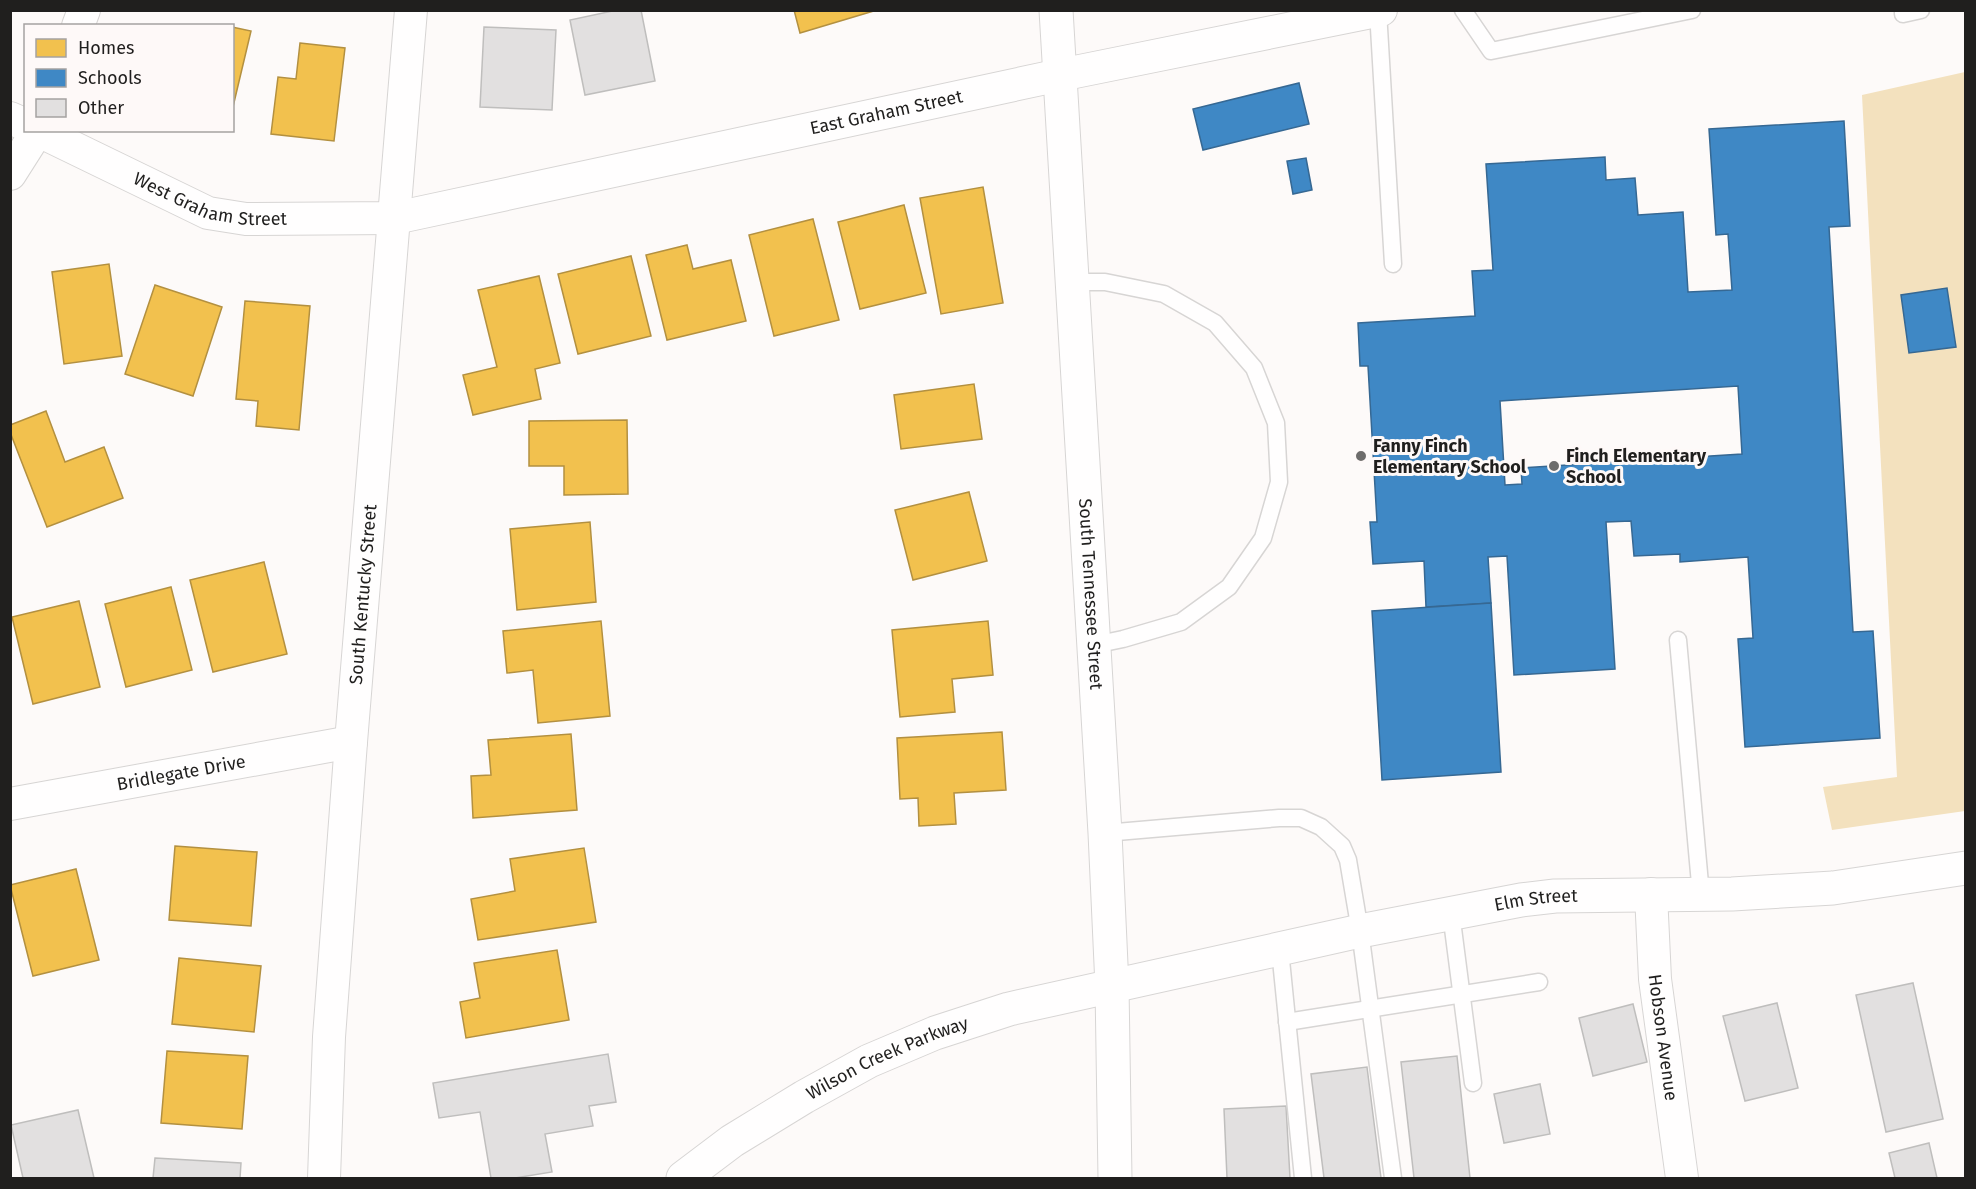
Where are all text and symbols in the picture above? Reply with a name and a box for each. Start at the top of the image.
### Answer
legend [24,24,234,132]
text: Homes [78,37,134,59]
text: Schools [78,67,142,89]
street label: East Graham Street [808,85,965,139]
text: Other [78,97,124,119]
street label: West Graham Street [130,167,288,230]
place label: Fanny Finch Elementary School [1373,435,1527,478]
place label: Finch Elementary School [1566,445,1707,488]
marker: Fanny Finch Elementary School [1354,449,1368,463]
marker: Finch Elementary School [1547,459,1561,473]
street label: South Tennessee Street [1074,498,1107,691]
street label: South Kentucky Street [345,503,381,685]
street label: Bridlegate Drive [115,750,247,795]
street label: Elm Street [1492,885,1578,916]
street label: Hobson Avenue [1643,973,1682,1102]
street label: Wilson Creek Parkway [802,1012,971,1105]

